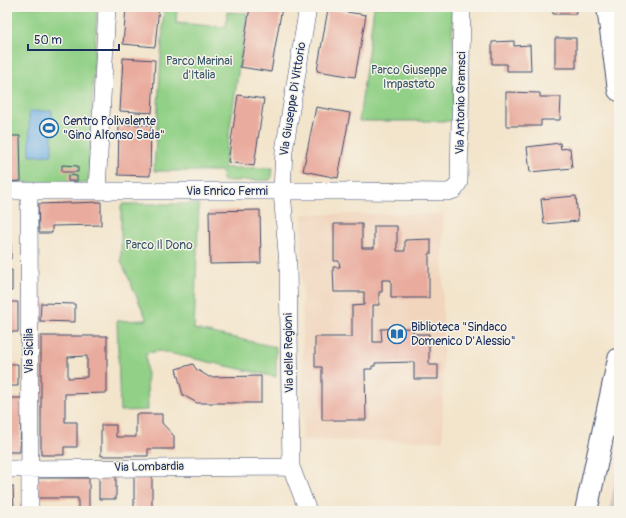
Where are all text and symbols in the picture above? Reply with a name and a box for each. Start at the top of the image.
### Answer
scale bar [28,26,119,52]
text: 50 m [34,33,62,48]
street label: Via Giuseppe Di Vittorio [277,40,310,157]
street label: Via Antonio Gramsci [453,51,469,155]
park label: Parco Marinai d'Italia [166,54,232,83]
park label: Parco Giuseppe Impastato [371,63,447,92]
place label: Centro Polivalente "Gino Alfonso Sada" [63,114,165,143]
sports icon: Centro Polivalente "Gino Alfonso Sada" [38,117,60,139]
street label: Via Enrico Fermi [186,184,268,199]
park label: Parco Il Dono [125,238,193,253]
street label: Via delle Regioni [281,313,297,393]
place label: Biblioteca "Sindaco Domenico D'Alessio" [411,320,516,349]
library icon: Biblioteca "Sindaco Domenico D'Alessio" [386,323,408,345]
street label: Via Sicilia [22,328,37,374]
street label: Via Lombardia [114,459,185,475]

